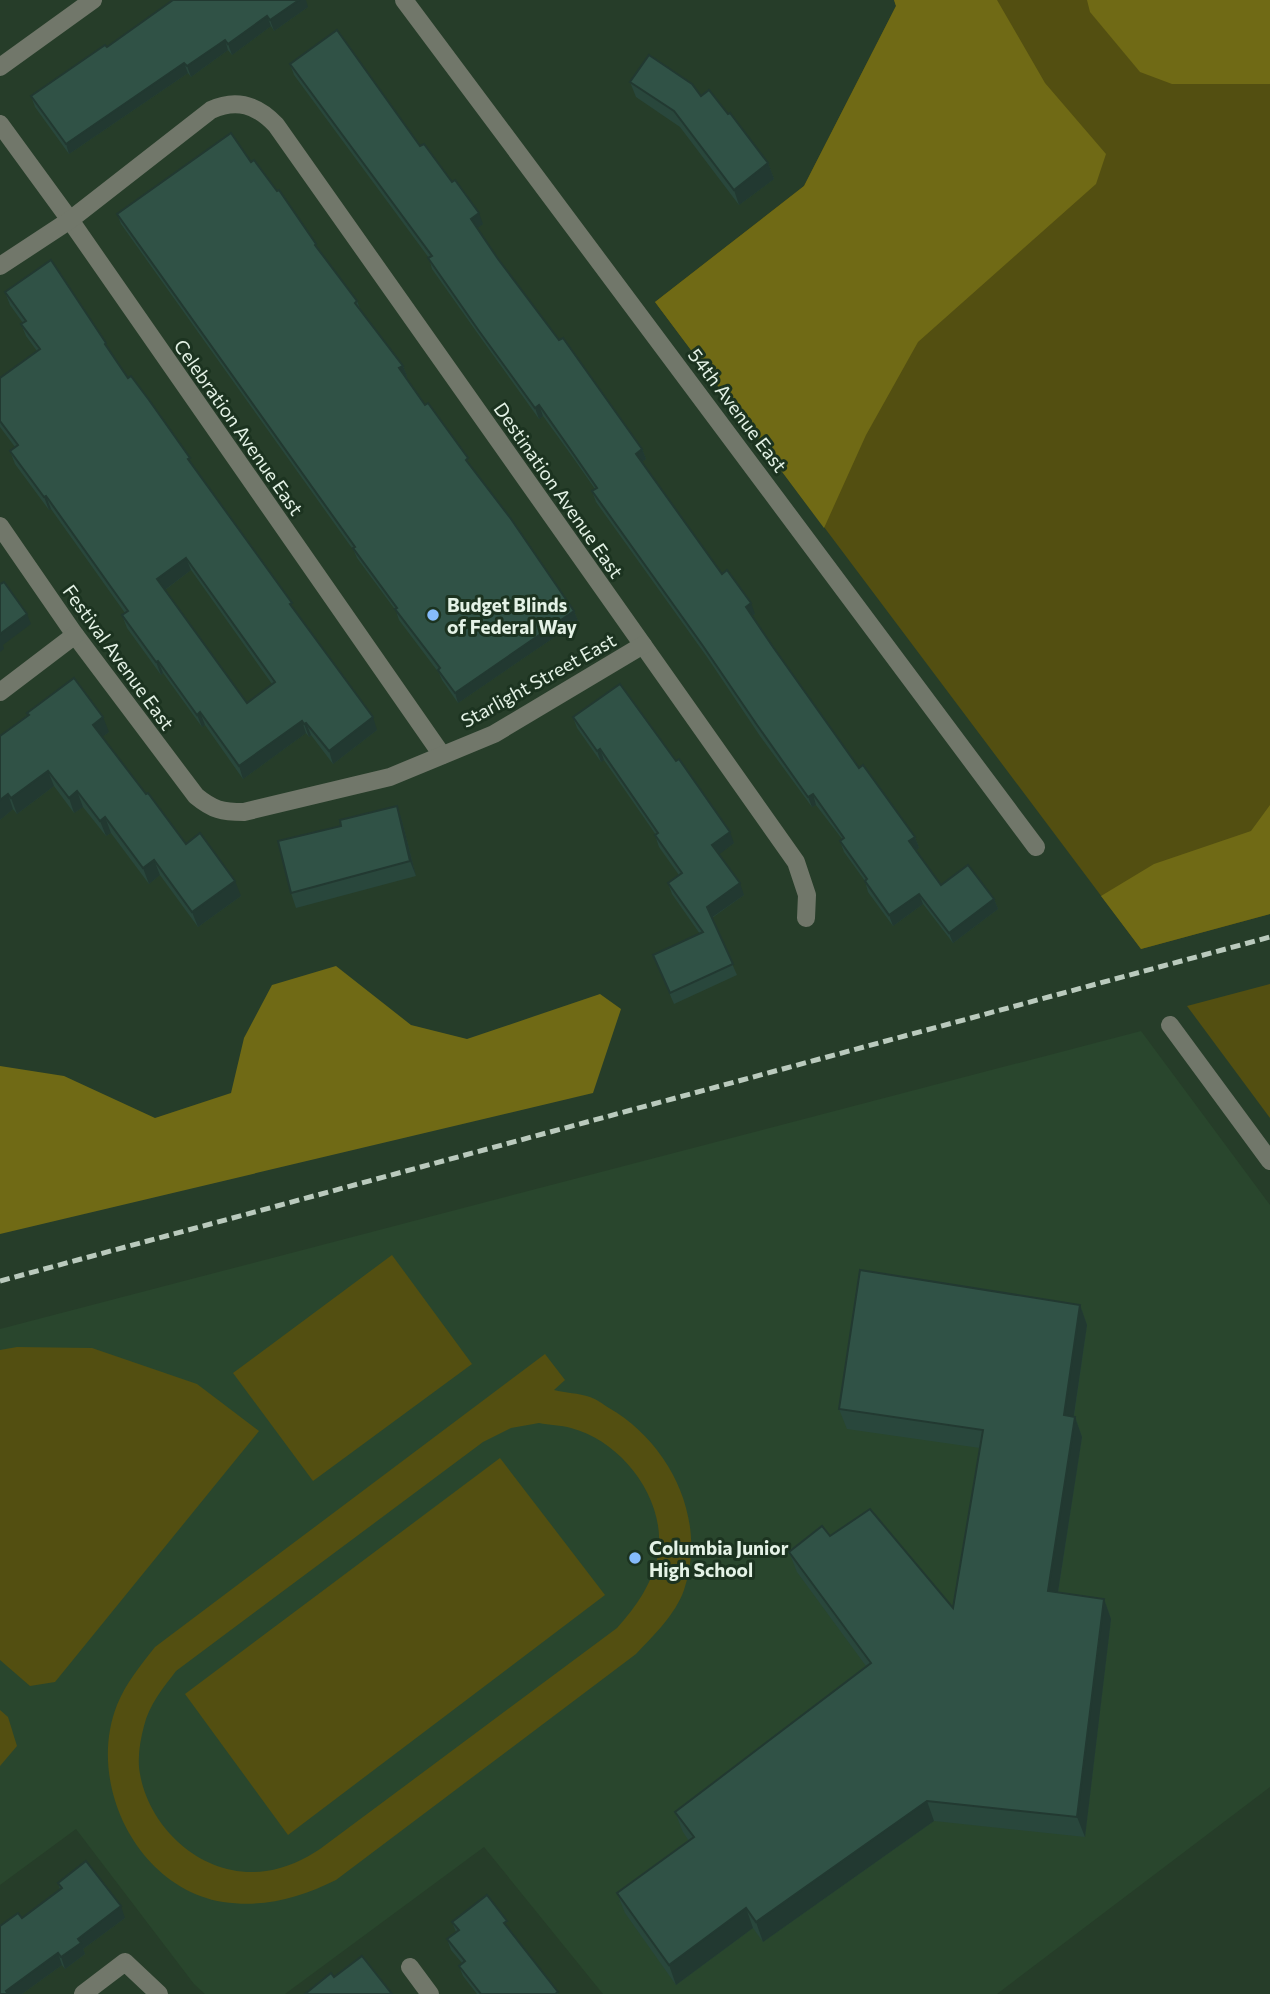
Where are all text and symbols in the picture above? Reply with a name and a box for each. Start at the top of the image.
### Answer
street label: Celebration Avenue East [169,335,309,520]
street label: 54th Avenue East [684,343,792,477]
street label: Destination Avenue East [490,398,629,582]
street label: Festival Avenue East [58,580,180,734]
place label: Budget Blinds of Federal Way [447,593,578,638]
marker: Budget Blinds of Federal Way [425,607,441,623]
street label: Starlight Street East [457,628,620,732]
place label: Columbia Junior High School [649,1536,789,1581]
marker: Columbia Junior High School [627,1550,643,1566]

